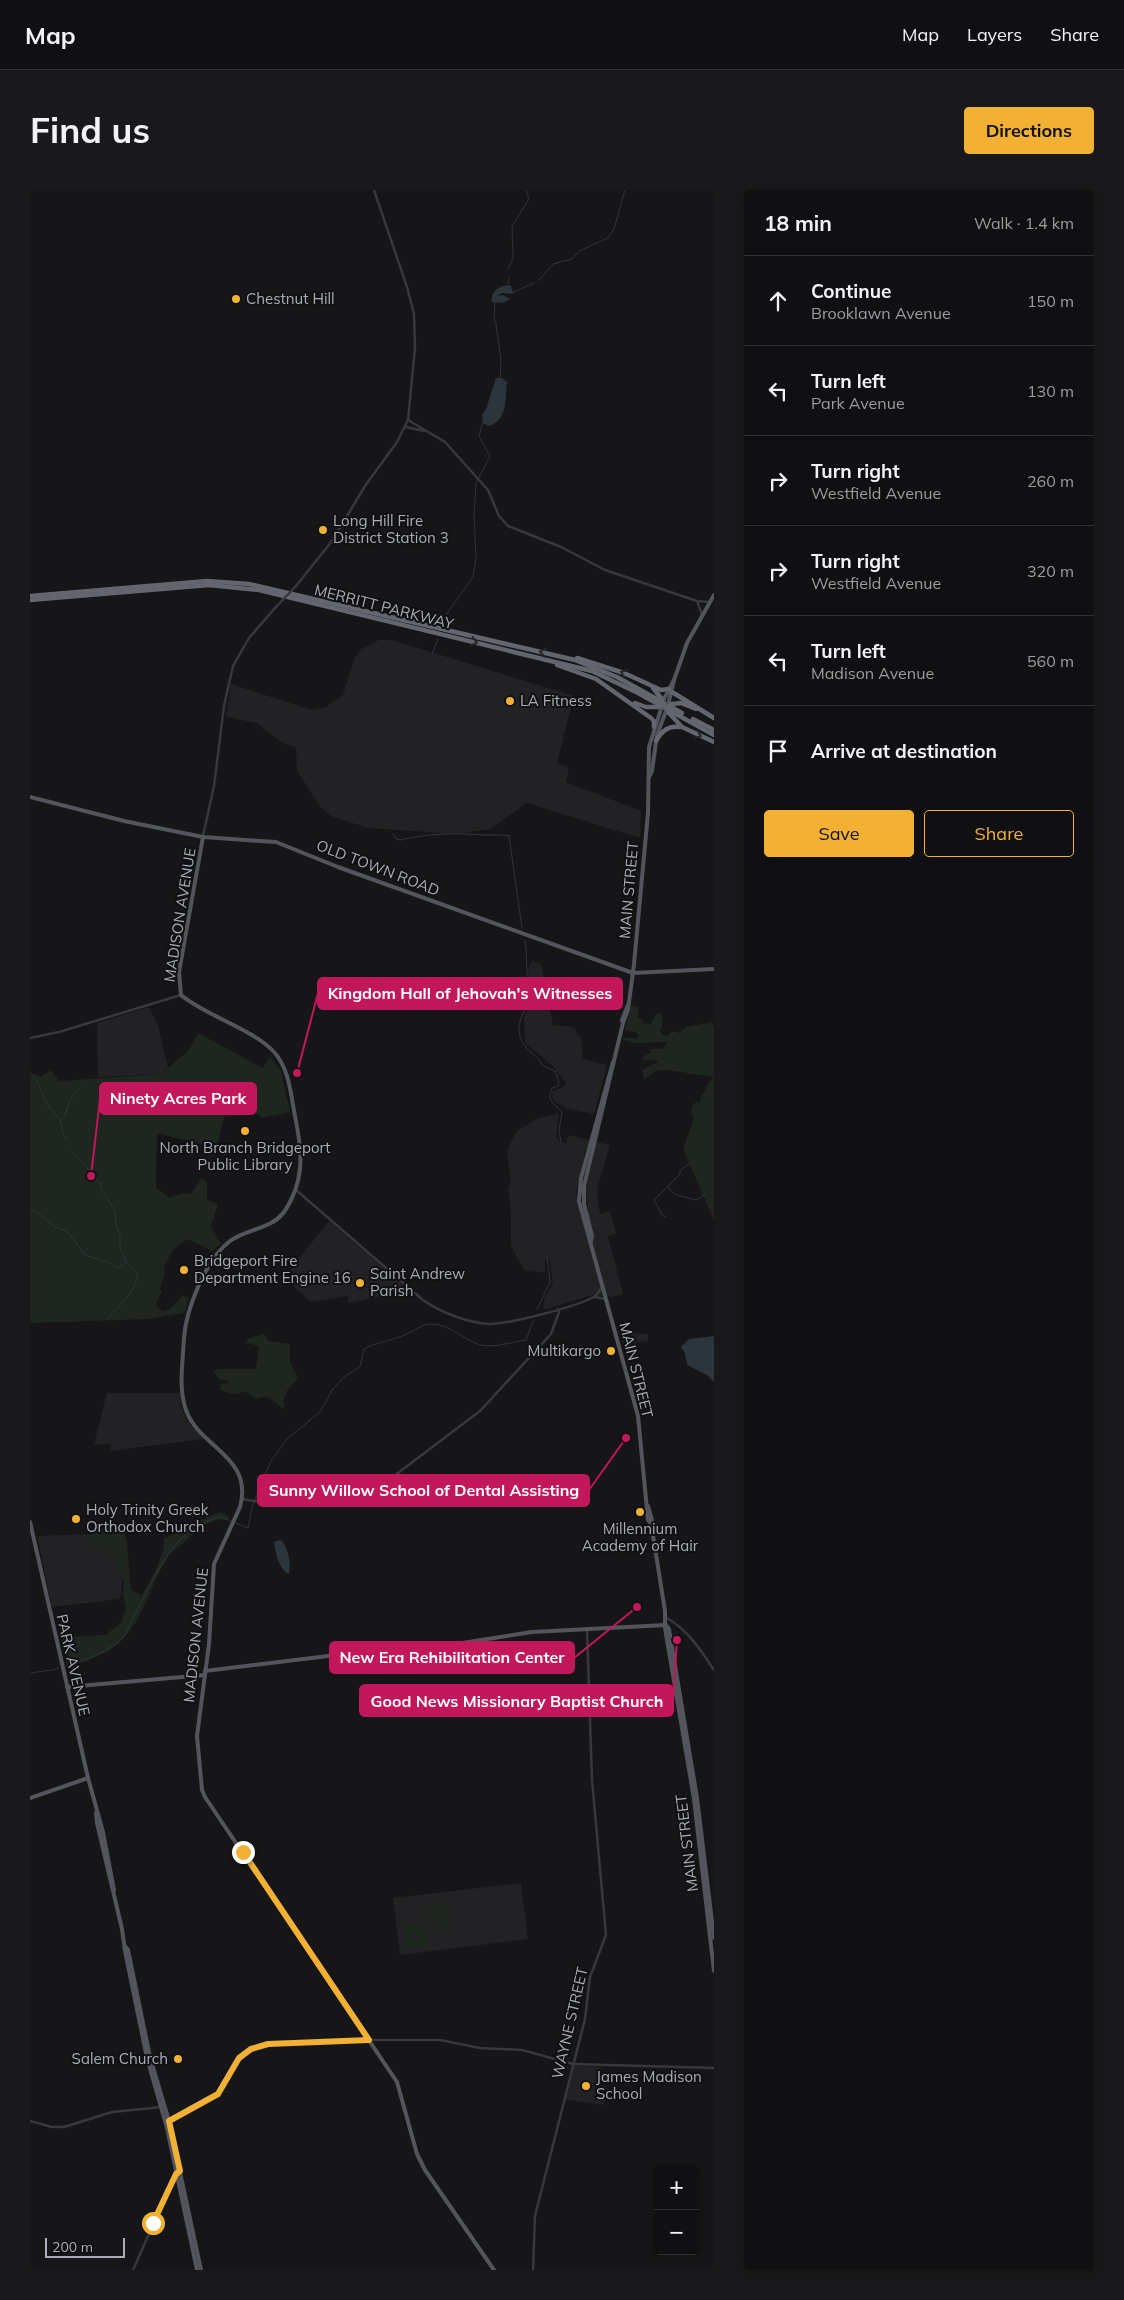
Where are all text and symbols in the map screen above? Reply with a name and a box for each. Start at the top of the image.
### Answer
text: Map [25,20,76,50]
text: Map [902,23,939,46]
text: Layers [967,23,1022,46]
text: Share [1050,23,1099,46]
button: Directions [964,107,1094,154]
text: Find us [30,108,150,152]
text: 18 min [764,210,832,236]
text: Walk · 1.4 km [974,213,1074,233]
text: Continue [811,279,891,303]
icon: ahead [764,287,792,315]
place label: Chestnut Hill [246,289,335,308]
text: 150 m [1027,291,1074,311]
marker: Chestnut Hill [230,293,242,305]
text: Brooklawn Avenue [811,303,951,323]
text: Turn left [811,369,886,393]
icon: left [764,377,792,405]
text: 130 m [1027,381,1074,401]
text: Park Avenue [811,393,905,413]
text: Turn right [811,459,900,483]
icon: right [764,467,792,495]
text: 260 m [1027,471,1074,491]
text: Westfield Avenue [811,483,941,503]
place label: Long Hill Fire District Station 3 [333,511,449,547]
marker: Long Hill Fire District Station 3 [317,524,329,536]
text: Turn right [811,549,900,573]
icon: right [764,557,792,585]
text: 320 m [1027,561,1074,581]
text: Westfield Avenue [811,573,941,593]
street label: MERRITT PARKWAY [312,580,457,633]
one-way arrow [469,636,478,647]
text: Turn left [811,639,886,663]
one-way arrow [539,647,548,658]
icon: left [764,647,792,675]
text: 560 m [1027,651,1074,671]
text: Madison Avenue [811,663,934,683]
one-way arrow [620,669,629,679]
place label: LA Fitness [520,691,592,710]
marker: LA Fitness [504,695,516,707]
one-way arrow [692,729,701,739]
icon: arrive [764,737,792,765]
text: Arrive at destination [811,739,997,763]
button: Save [764,810,914,857]
button: Share [924,810,1074,857]
street label: OLD TOWN ROAD [314,835,442,900]
street label: MAIN STREET [615,840,642,940]
street label: MADISON AVENUE [160,846,200,983]
callout: Kingdom Hall of Jehovah's Witnesses [318,978,622,1009]
text: Kingdom Hall of Jehovah's Witnesses [328,983,612,1003]
callout: Ninety Acres Park [100,1083,256,1114]
text: Ninety Acres Park [110,1088,247,1108]
marker: North Branch Bridgeport Public Library [239,1125,251,1137]
place label: North Branch Bridgeport Public Library [159,1138,331,1174]
place label: Bridgeport Fire Department Engine 16 [194,1251,351,1287]
marker: Bridgeport Fire Department Engine 16 [178,1264,190,1276]
place label: Saint Andrew Parish [370,1264,465,1300]
marker: Saint Andrew Parish [354,1277,366,1289]
street label: MAIN STREET [615,1320,658,1420]
place label: Multikargo [527,1341,601,1360]
marker: Multikargo [605,1345,617,1357]
callout: Sunny Willow School of Dental Assisting [258,1475,589,1506]
text: Sunny Willow School of Dental Assisting [269,1480,579,1500]
place label: Holy Trinity Greek Orthodox Church [86,1500,209,1536]
marker: Millennium Academy of Hair [634,1506,646,1518]
marker: Holy Trinity Greek Orthodox Church [70,1513,82,1525]
place label: Millennium Academy of Hair [582,1519,699,1555]
street label: MADISON AVENUE [179,1566,212,1703]
street label: PARK AVENUE [53,1612,94,1718]
callout: New Era Rehibilitation Center [330,1642,574,1673]
text: New Era Rehibilitation Center [340,1647,565,1667]
callout: Good News Missionary Baptist Church [360,1685,673,1716]
text: Good News Missionary Baptist Church [371,1691,663,1711]
street label: MAIN STREET [671,1793,702,1893]
route end [232,1841,255,1864]
street label: WAYNE STREET [547,1965,592,2081]
place label: Salem Church [72,2049,168,2068]
marker: Salem Church [172,2053,184,2065]
place label: James Madison School [596,2067,702,2103]
marker: James Madison School [580,2080,592,2092]
map controls [654,2165,699,2255]
button: + [654,2165,699,2210]
button: − [654,2210,699,2255]
route start [142,2212,165,2235]
scale bar [45,2235,125,2258]
text: 200 m [52,2238,93,2256]

